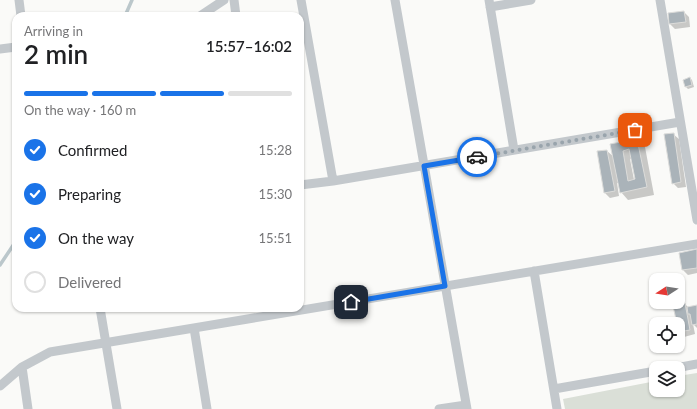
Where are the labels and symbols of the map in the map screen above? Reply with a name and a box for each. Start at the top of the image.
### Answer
pin [618,113,652,147]
courier [457,137,497,177]
north arrow [649,273,685,309]
pin [334,285,368,319]

